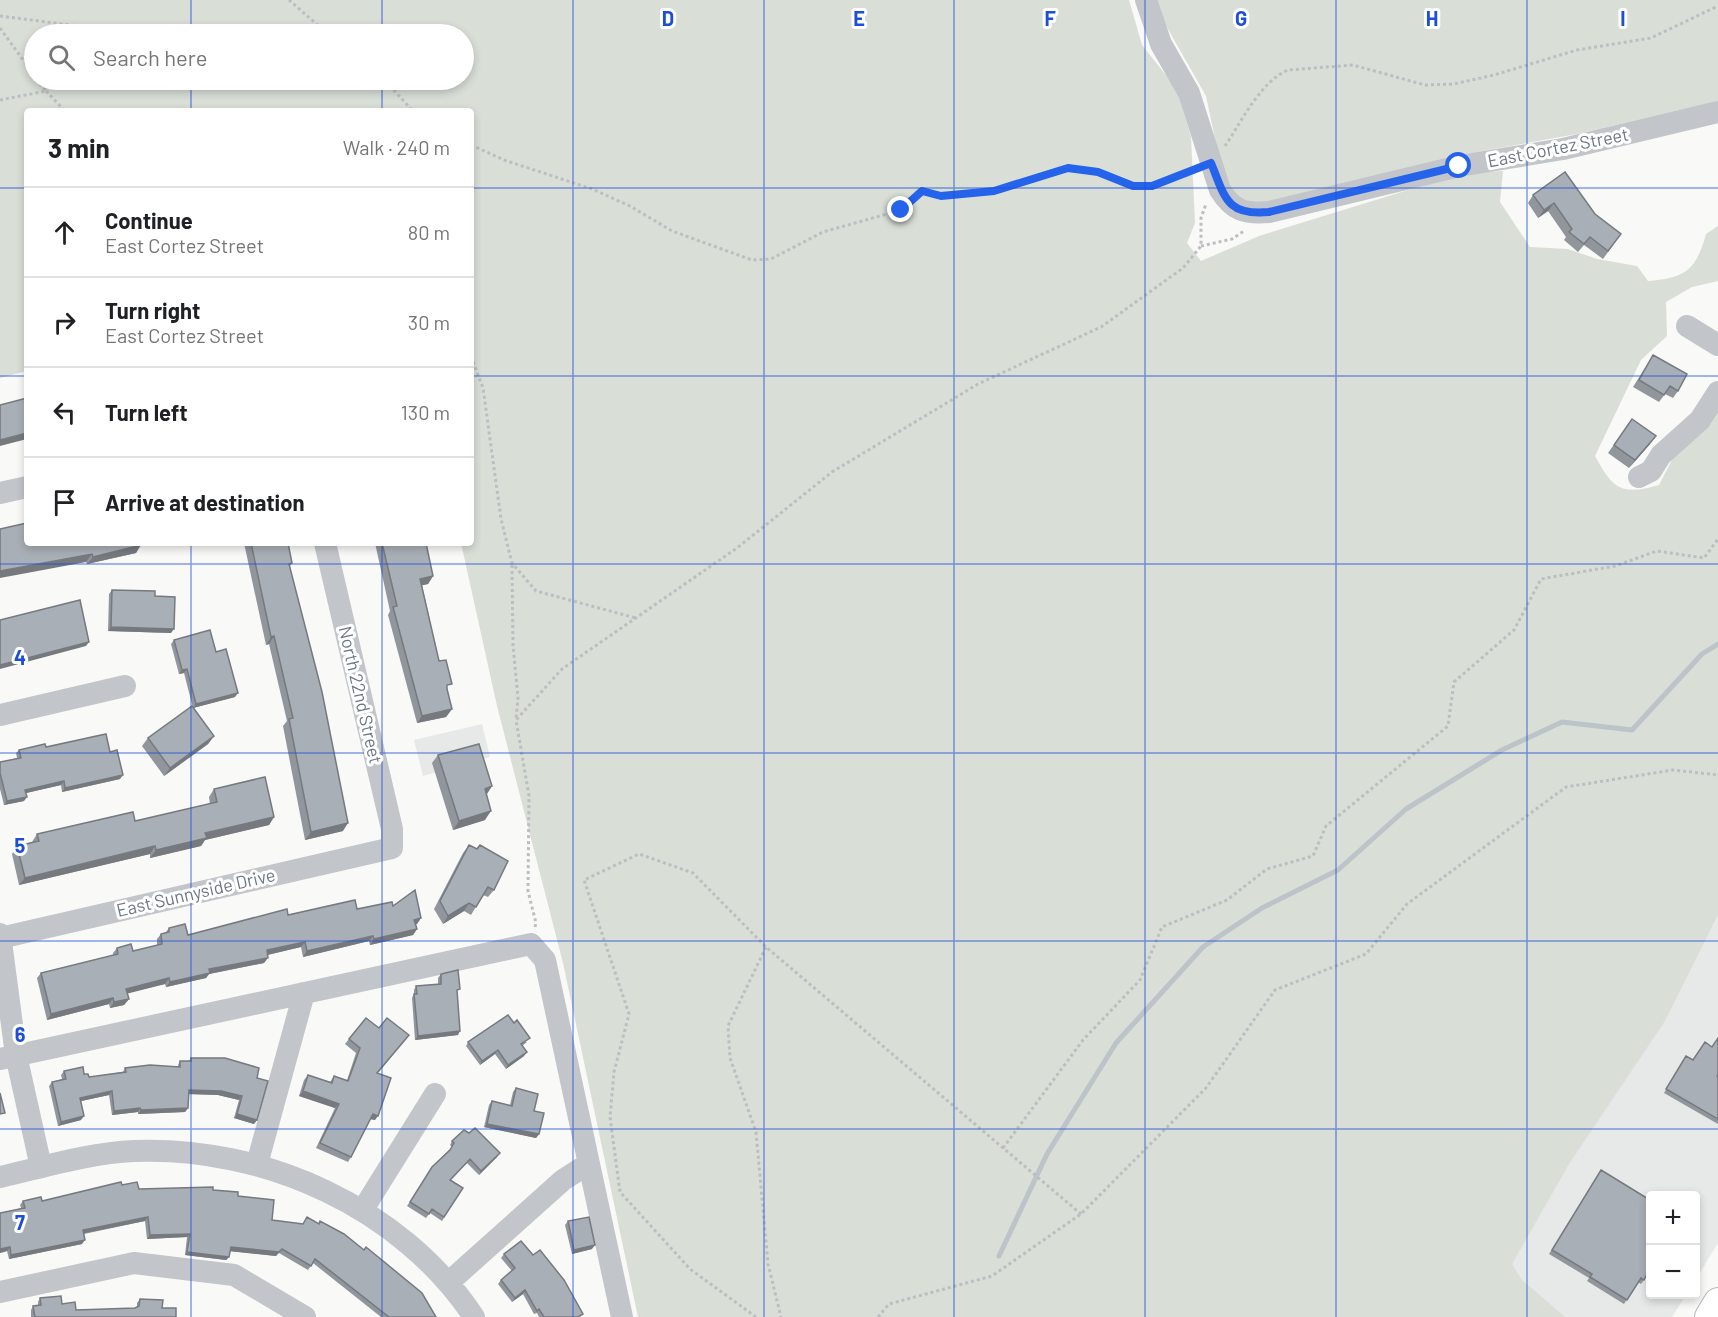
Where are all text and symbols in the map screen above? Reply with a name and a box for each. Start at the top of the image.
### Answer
text: D [662,6,674,30]
text: E [853,6,865,30]
text: F [1044,6,1056,30]
text: G [1235,6,1247,30]
text: H [1426,6,1438,30]
text: I [1620,6,1626,30]
search box [24,24,474,90]
icon: search [45,41,78,74]
text: Search here [93,44,207,70]
street label: East Cortez Street [1486,123,1630,171]
text: 3 min [48,132,110,163]
text: Walk · 240 m [343,135,450,159]
route start [1445,152,1471,178]
route end [887,196,913,222]
text: Continue [105,207,193,233]
icon: ahead [48,216,81,249]
text: 80 m [408,220,450,244]
text: East Cortez Street [105,233,264,257]
text: Turn right [105,297,200,323]
icon: right [48,306,81,339]
text: 30 m [408,310,450,334]
text: East Cortez Street [105,323,264,347]
icon: left [48,396,81,429]
text: Turn left [105,399,188,425]
text: 130 m [401,400,450,424]
icon: arrive [48,486,81,519]
text: Arrive at destination [105,489,304,515]
street label: North 22nd Street [335,624,387,765]
text: 4 [14,645,26,669]
text: 5 [15,833,26,857]
street label: East Sunnyside Drive [114,863,277,921]
text: 6 [15,1022,26,1046]
map controls [1646,1191,1700,1299]
button: + [1646,1191,1700,1245]
text: 7 [15,1210,25,1234]
button: − [1646,1245,1700,1299]

